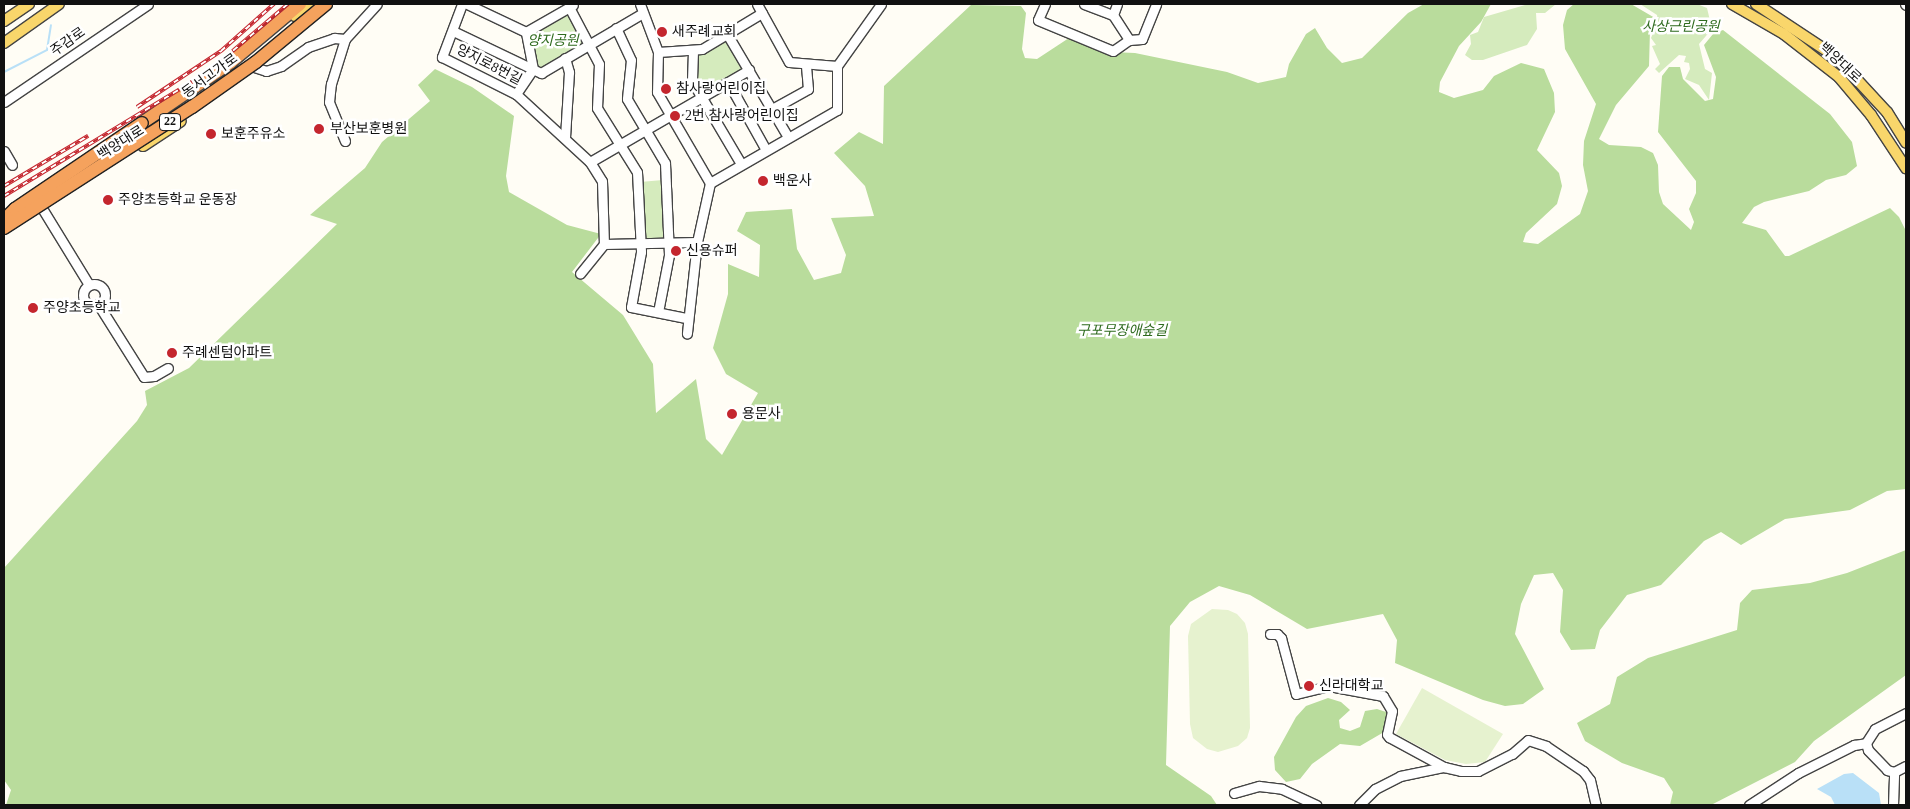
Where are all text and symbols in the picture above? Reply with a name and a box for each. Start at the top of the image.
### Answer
park label: 사상근린공원 [1642,19,1720,35]
street label: 주감로 [47,24,89,60]
place label: 새주례교회 [672,24,736,40]
marker: 새주례교회 [656,26,668,38]
park label: 양지공원 [527,33,579,49]
street label: 백양대로 [1815,39,1865,87]
street label: 양지로8번길 [453,41,525,89]
street label: 동서고가로 [179,50,241,102]
place label: 참사랑어린이집 [676,81,766,97]
marker: 참사랑어린이집 [660,83,672,95]
place label: 2번 참사랑어린이집 [685,108,799,124]
marker: 2번 참사랑어린이집 [669,110,681,122]
road number: 22 [159,112,181,132]
place label: 부산보훈병원 [330,121,407,137]
street label: 백양대로 [95,122,147,164]
marker: 부산보훈병원 [312,122,326,136]
place label: 보훈주유소 [221,126,285,142]
marker: 보훈주유소 [205,128,217,140]
place label: 백운사 [773,173,812,189]
marker: 백운사 [757,175,769,187]
place label: 주양초등학교 운동장 [118,192,237,208]
marker: 주양초등학교 운동장 [102,194,114,206]
place label: 신용슈퍼 [686,243,738,259]
marker: 신용슈퍼 [670,245,682,257]
place label: 주양초등학교 [43,300,120,316]
marker: 주양초등학교 [27,302,39,314]
park label: 구포무장애숲길 [1077,323,1167,339]
place label: 주례센텀아파트 [182,345,272,361]
marker: 주례센텀아파트 [166,347,178,359]
place label: 용문사 [742,406,781,422]
marker: 용문사 [726,408,738,420]
place label: 신라대학교 [1319,678,1383,694]
marker: 신라대학교 [1303,680,1315,692]

